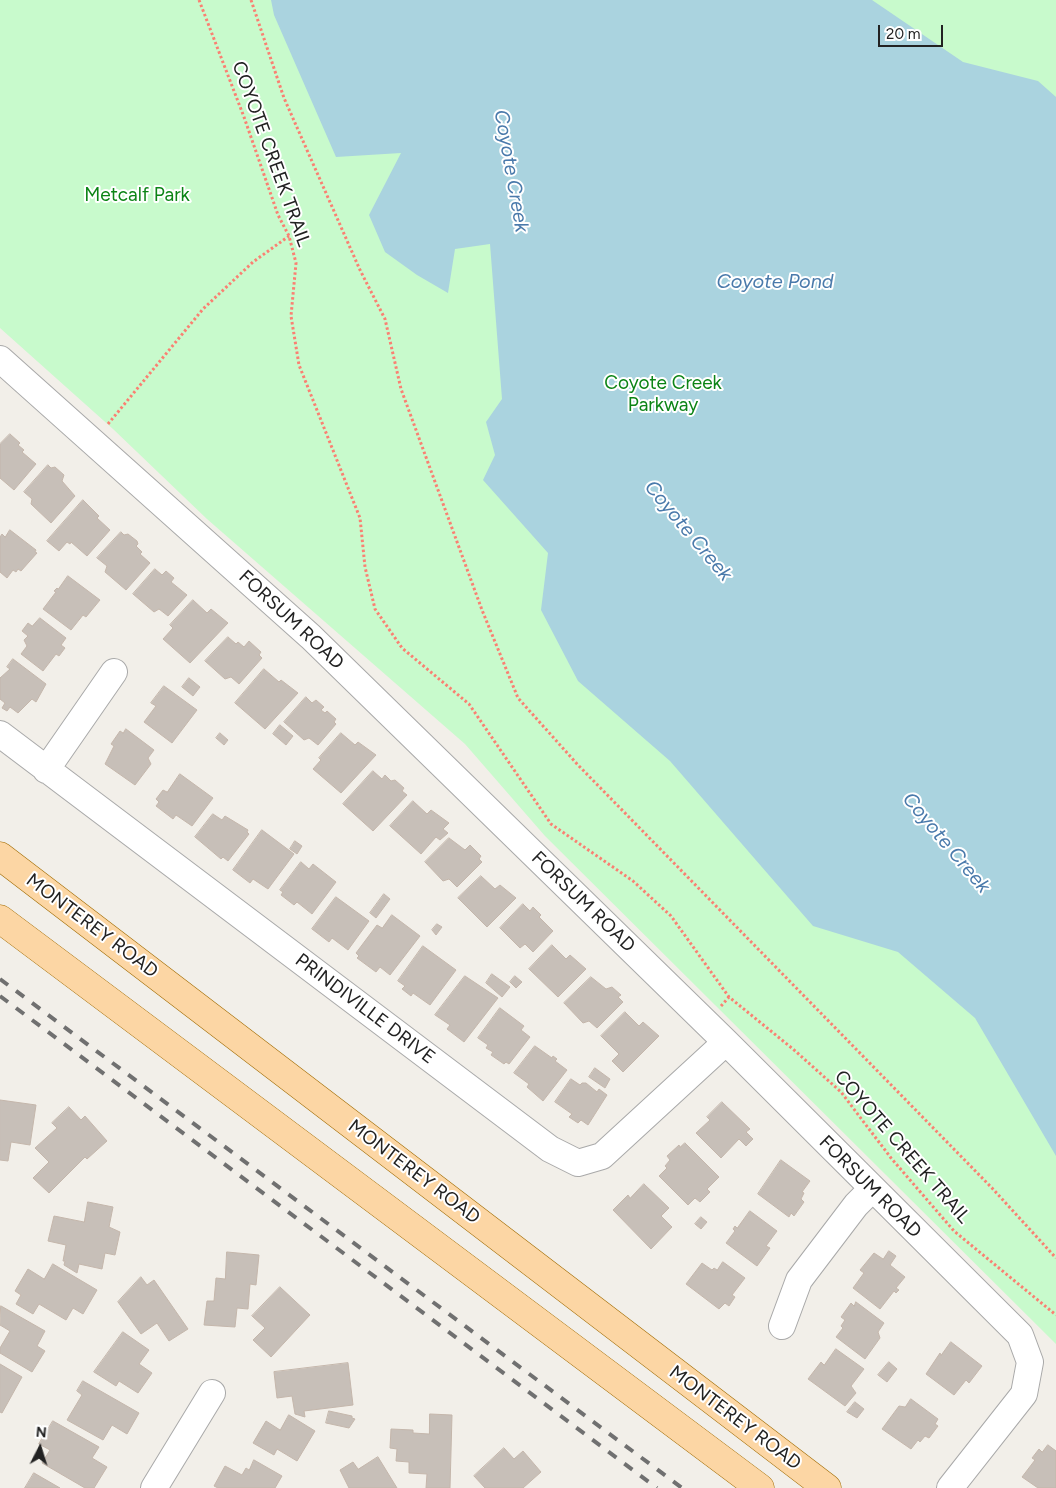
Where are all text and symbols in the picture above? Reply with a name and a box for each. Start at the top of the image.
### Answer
scale bar [881,15,946,47]
text: 20 m [886,25,920,43]
street label: COYOTE CREEK TRAIL [227,58,315,250]
water label: Coyote Creek [488,108,534,234]
park label: Metcalf Park [84,184,190,206]
water label: Coyote Pond [716,270,834,294]
park label: Coyote Creek Parkway [604,372,722,416]
water label: Coyote Creek [639,476,737,586]
street label: FORSUM ROAD [234,565,348,675]
water label: Coyote Creek [897,788,995,898]
street label: FORSUM ROAD [526,847,640,957]
street label: MONTEREY ROAD [22,869,162,983]
street label: PRINDIVILLE DRIVE [290,949,440,1069]
street label: COYOTE CREEK TRAIL [829,1066,975,1228]
street label: MONTEREY ROAD [344,1115,484,1229]
street label: FORSUM ROAD [814,1131,926,1243]
street label: MONTEREY ROAD [665,1361,805,1475]
north arrow [15,1423,65,1473]
text: N [35,1424,47,1441]

